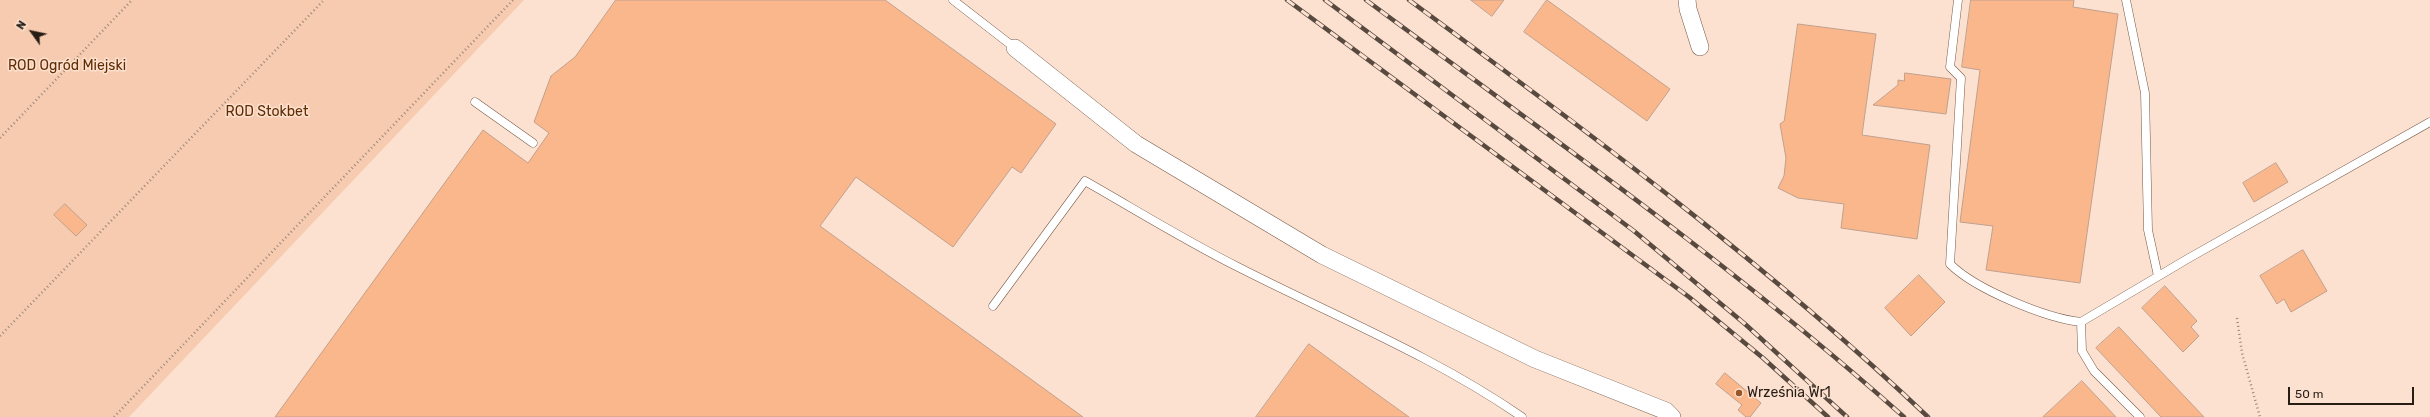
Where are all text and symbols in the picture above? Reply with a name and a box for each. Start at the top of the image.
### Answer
north arrow [12,12,52,52]
text: N [14,18,29,32]
park label: ROD Ogród Miejski [8,58,126,74]
park label: ROD Stokbet [226,104,308,120]
scale bar [2290,379,2416,405]
place label: Września Wr1 [1747,385,1831,401]
text: 50 m [2295,387,2323,401]
marker: Września Wr1 [1734,388,1744,398]

